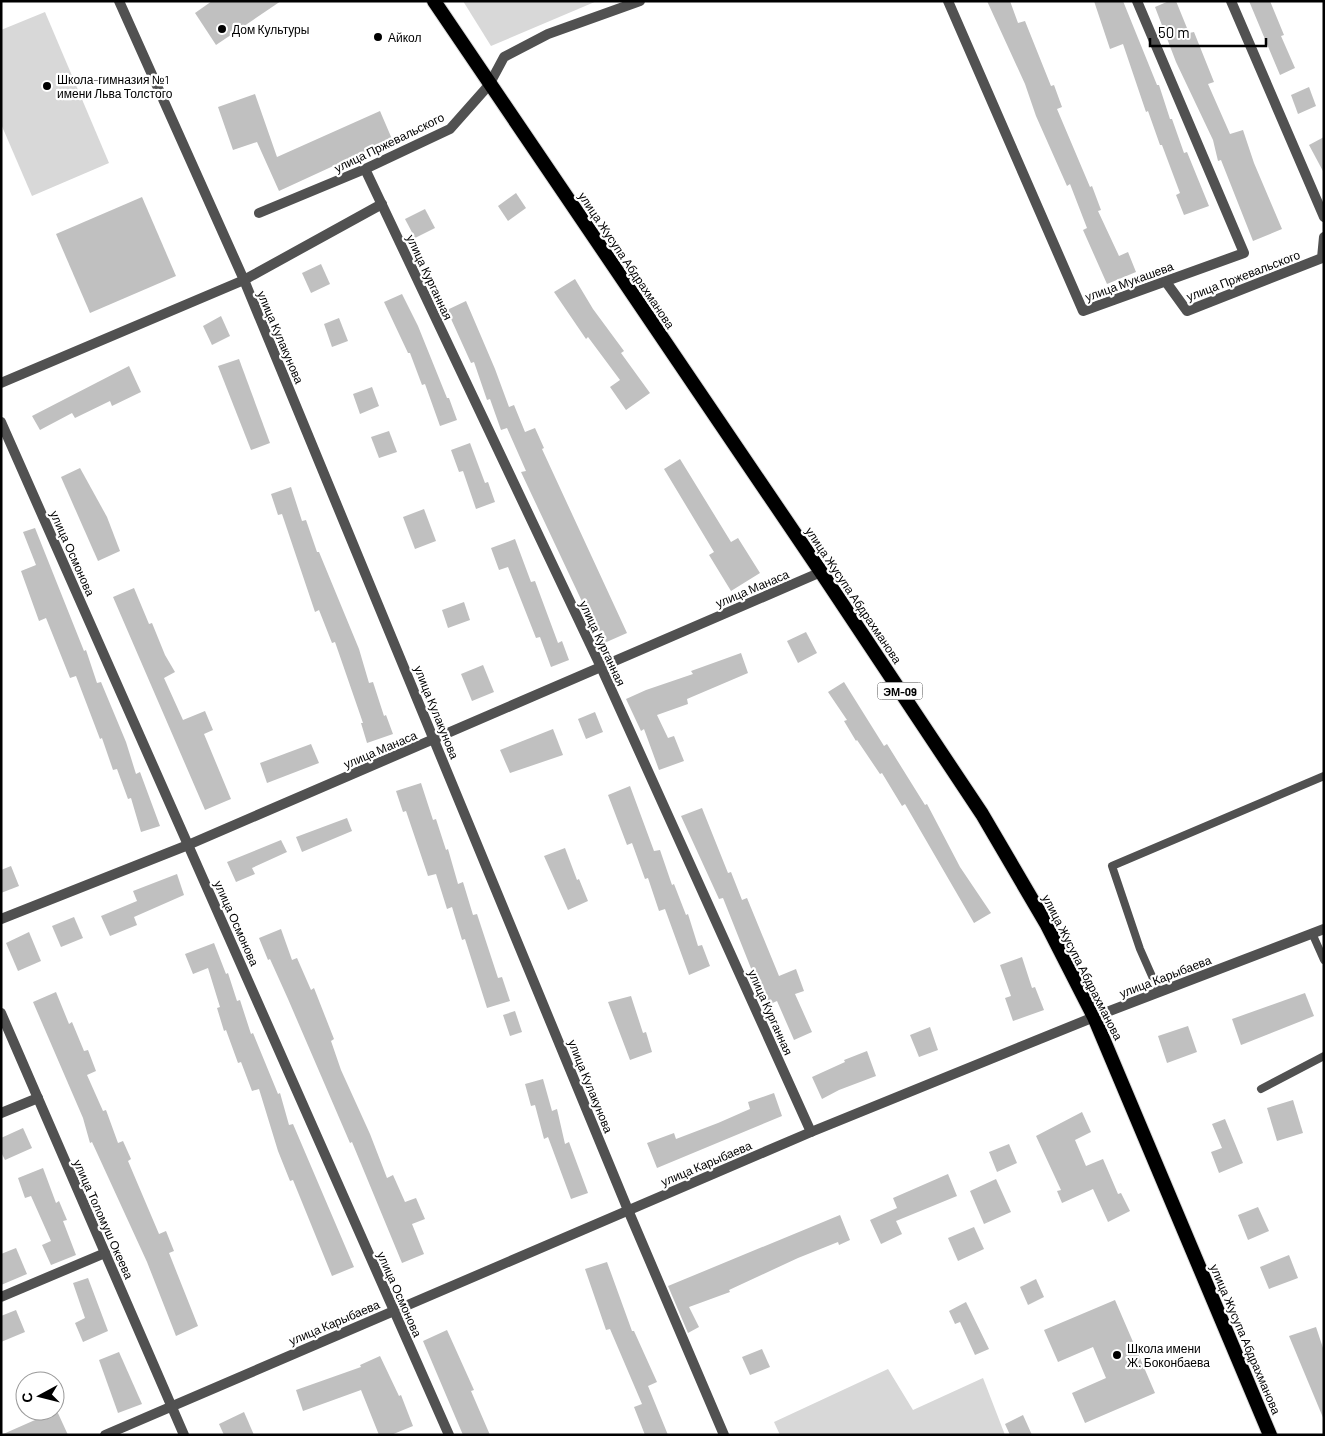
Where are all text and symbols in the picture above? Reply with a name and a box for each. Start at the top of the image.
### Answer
scale bar [1150,15,1266,47]
place label: Дом Культуры [232,22,309,37]
marker: Дом Культуры [216,23,228,35]
text: 50 m [1158,23,1190,41]
place label: Айкол [388,30,422,44]
marker: Айкол [372,31,384,43]
place label: Школа-гимназия №1 имени Льва Толстого [57,72,173,100]
marker: Школа-гимназия №1 имени Льва Толстого [41,80,53,92]
street label: улица Пржевальского [332,109,447,176]
street label: улица Жусупа Абдрахманова [575,189,678,332]
street label: улица Курганная [403,232,456,322]
street label: улица Пржевальского [1184,247,1302,304]
street label: улица Мукашева [1083,258,1176,304]
street label: улица Кулакунова [254,289,307,386]
street label: улица Осмонова [47,508,98,599]
street label: улица Жусупа Абдрахманова [802,524,905,667]
street label: улица Манаса [713,566,791,611]
street label: улица Курганная [576,598,629,688]
street label: улица Кулакунова [411,663,462,761]
road number: ЭМ-09 [878,682,922,699]
street label: улица Манаса [341,727,419,772]
street label: улица Осмонова [211,878,262,969]
street label: улица Жусупа Абдрахманова [1039,892,1126,1043]
street label: улица Карыбаева [1117,952,1214,1001]
street label: улица Курганная [745,967,796,1057]
street label: улица Кулакунова [565,1037,616,1135]
street label: улица Карыбаева [659,1137,754,1189]
street label: улица Толомуш Океева [70,1157,137,1282]
street label: улица Осмонова [374,1249,425,1340]
street label: улица Жусупа Абдрахманова [1207,1262,1284,1417]
street label: улица Карыбаева [287,1296,382,1348]
place label: Школа имени Ж. Боконбаева [1127,1341,1210,1369]
marker: Школа имени Ж. Боконбаева [1111,1349,1123,1361]
north arrow [15,1371,65,1421]
text: С [18,1392,36,1404]

